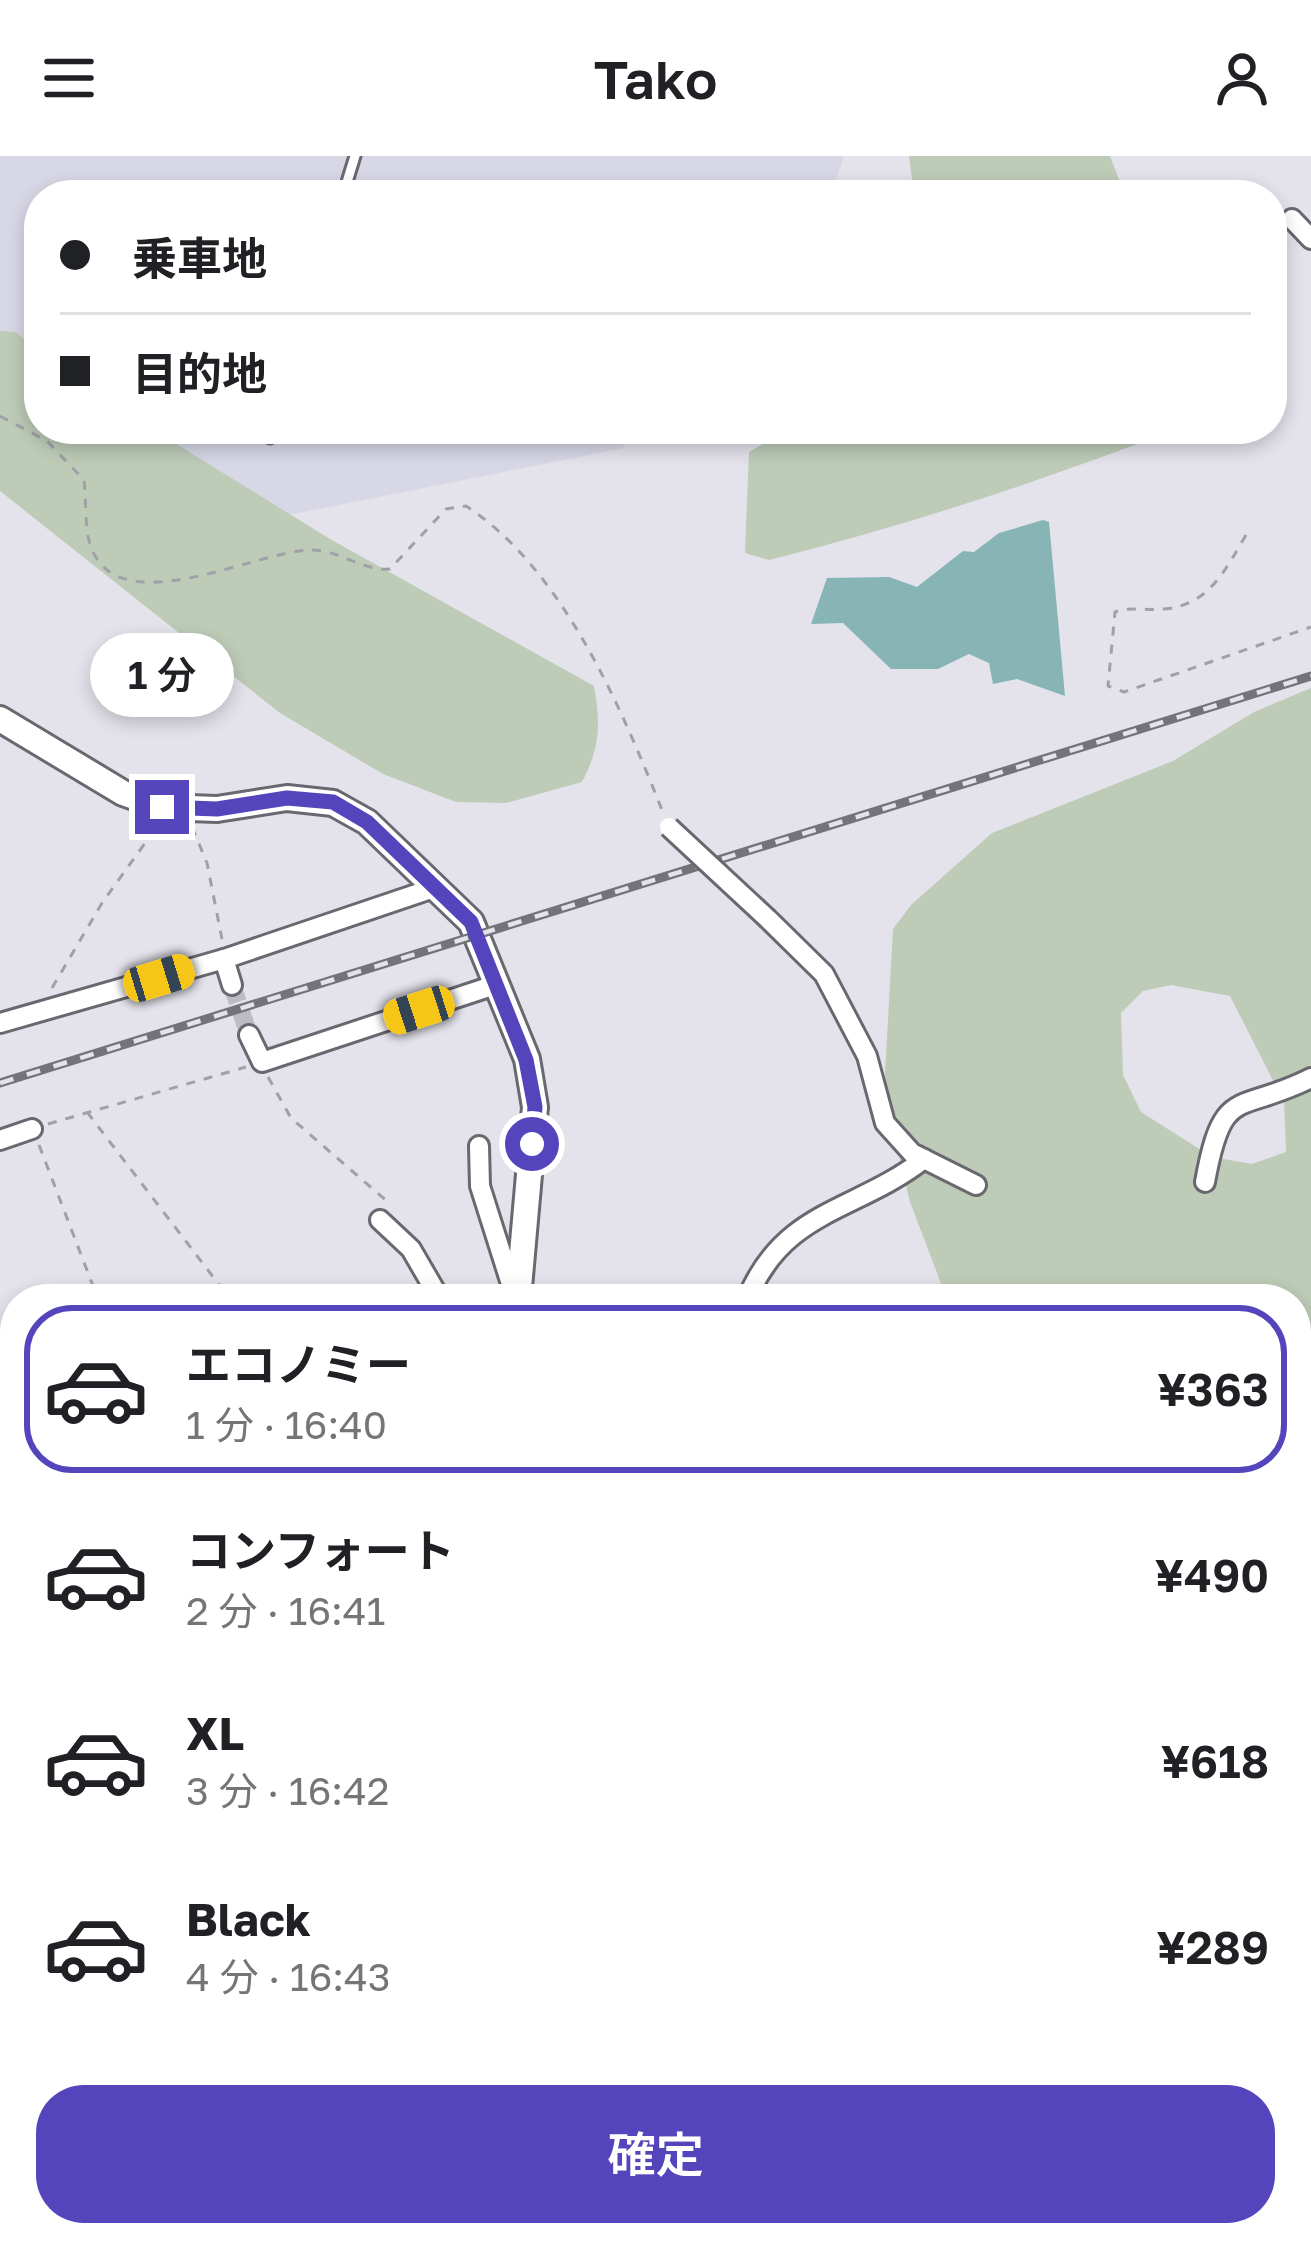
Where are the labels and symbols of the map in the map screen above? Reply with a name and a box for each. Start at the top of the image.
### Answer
callout: 1 分 [90,633,234,717]
route end [135,780,189,834]
car [119,950,199,1006]
car [379,982,459,1038]
route start [505,1117,559,1171]

